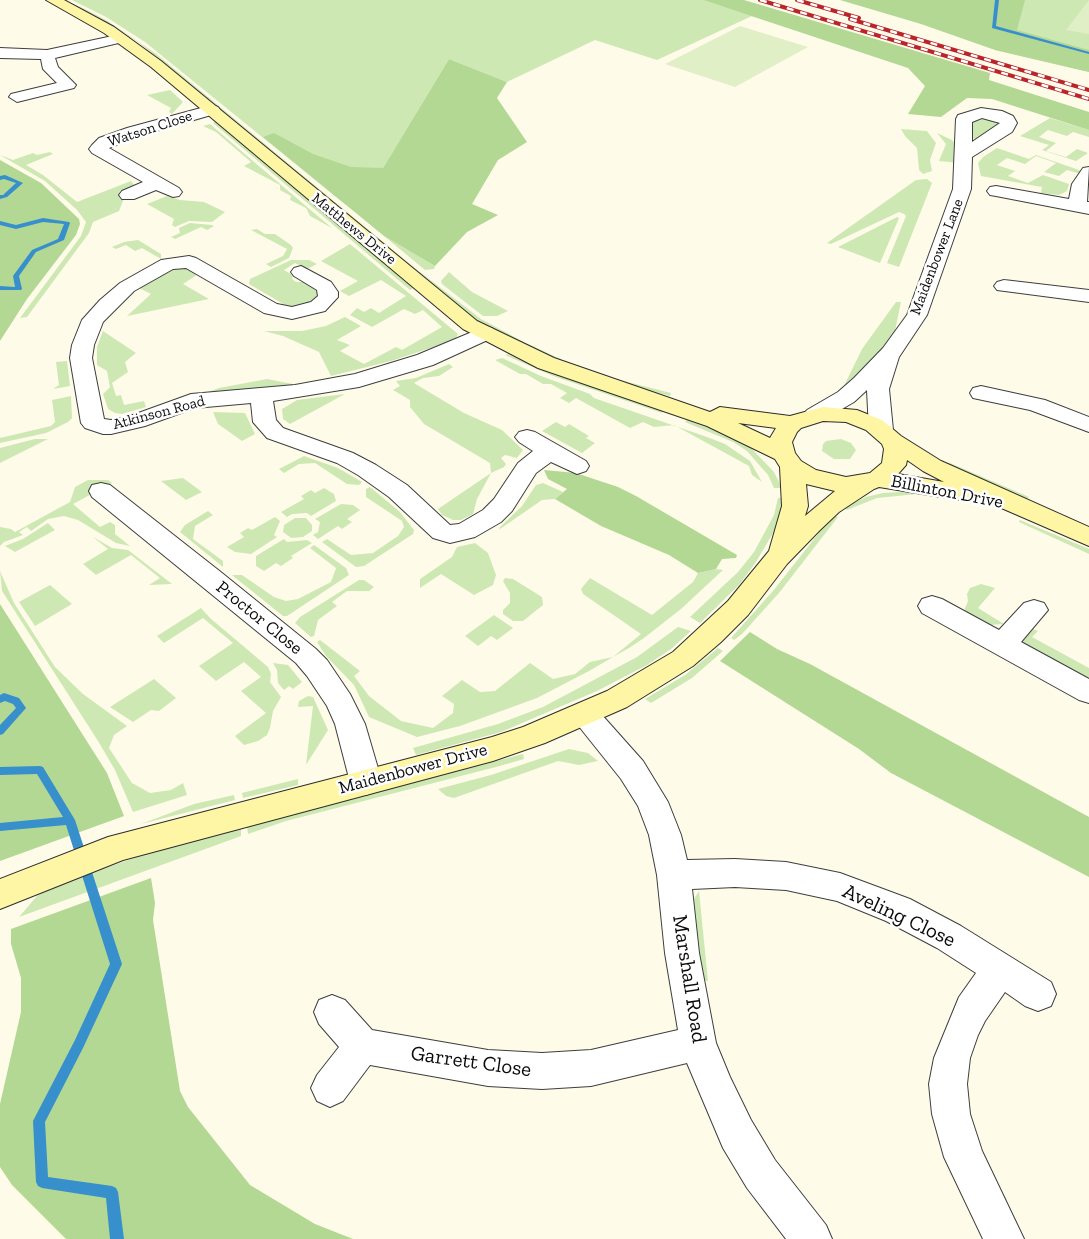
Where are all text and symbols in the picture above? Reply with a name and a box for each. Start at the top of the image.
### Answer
street label: Watson Close [106,107,194,151]
street label: Matthews Drive [308,189,400,269]
street label: Maidenbower Lane [907,196,967,318]
street label: Atkinson Road [111,392,207,434]
street label: Billinton Drive [889,471,1005,513]
street label: Proctor Close [211,577,307,659]
street label: Maidenbower Drive [336,739,490,799]
street label: Aveling Close [839,879,959,953]
street label: Marshall Road [666,913,712,1045]
street label: Garrett Close [409,1041,533,1083]

